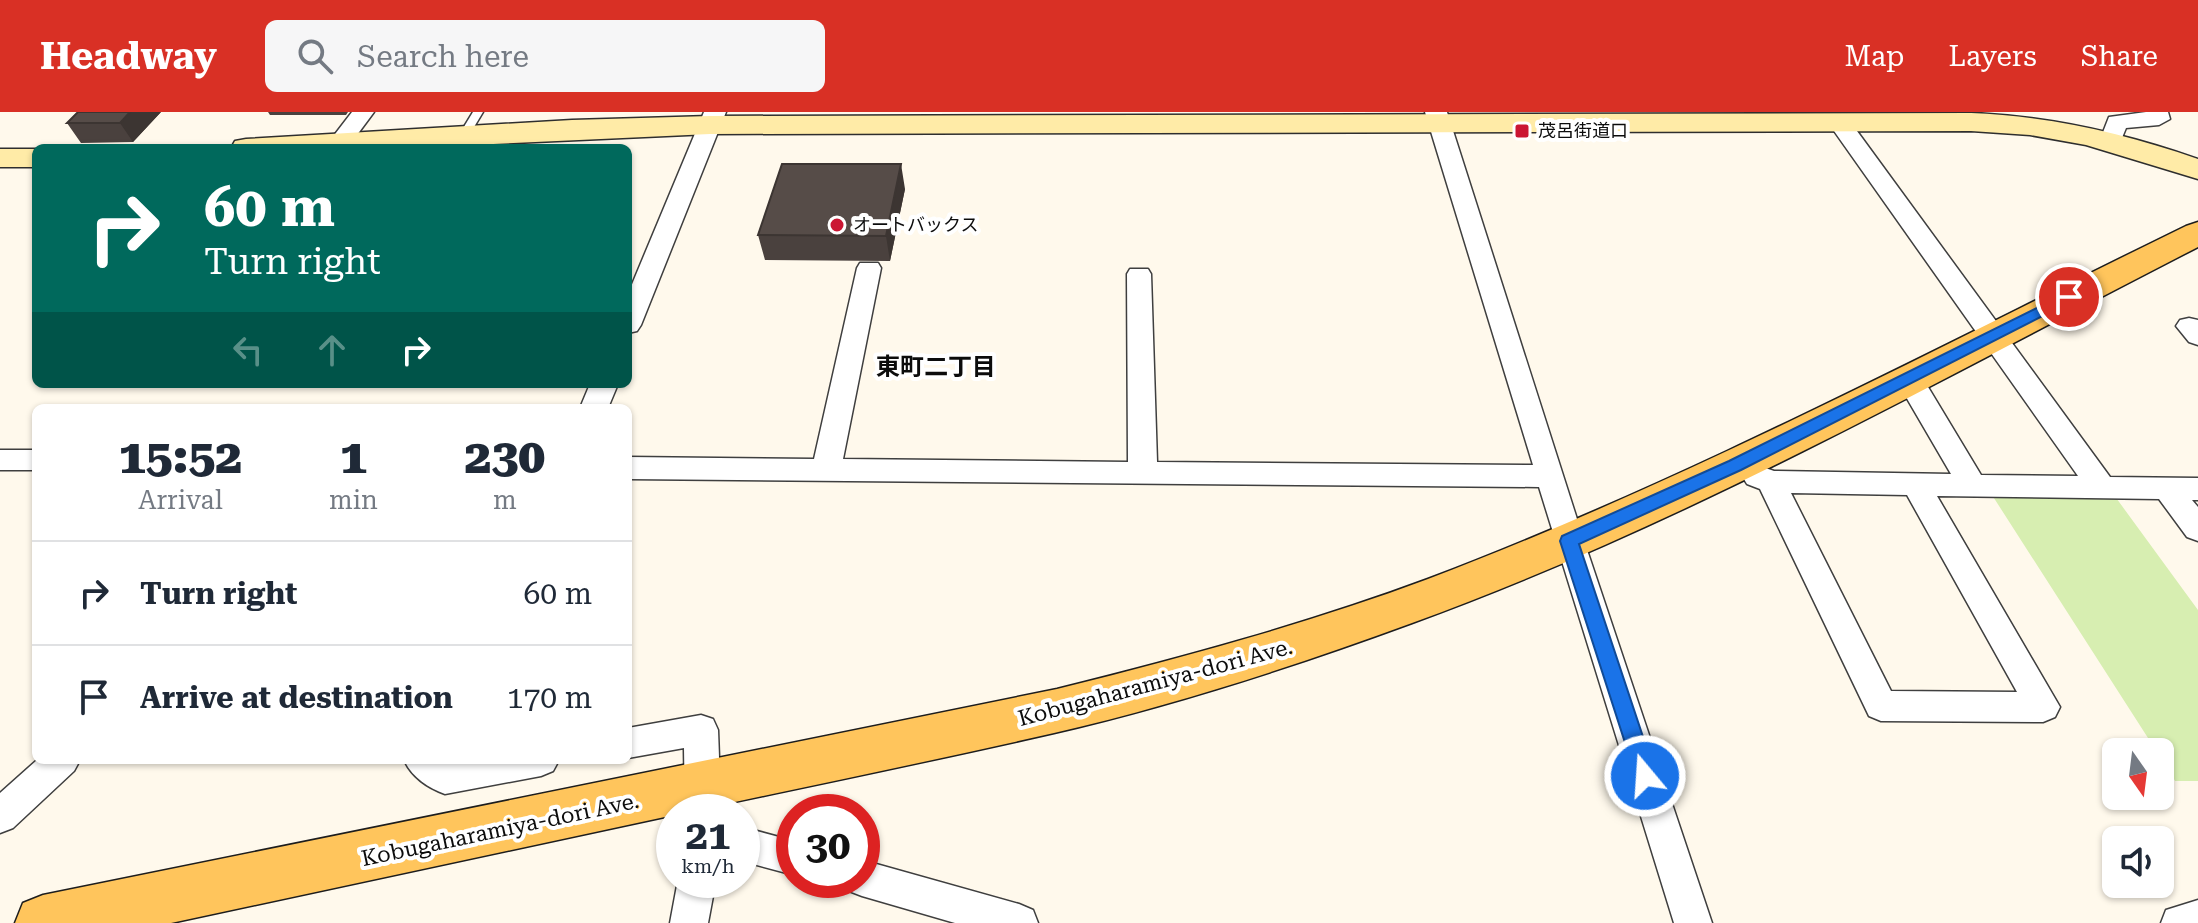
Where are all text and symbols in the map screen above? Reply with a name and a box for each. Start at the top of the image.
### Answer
search box [265,20,825,92]
text: Headway [40,34,217,78]
icon: search [293,34,337,78]
text: Search here [357,39,529,74]
text: Map [1845,40,1904,73]
text: Layers [1948,40,2037,73]
text: Share [2081,40,2158,73]
place label: 茂呂街道口 [1538,120,1628,141]
marker: 茂呂街道口 [1513,122,1531,140]
text: 60 m [204,174,335,240]
icon: right [72,176,176,280]
place label: オートバックス [853,214,978,235]
marker: オートバックス [828,216,846,234]
text: Turn right [204,241,381,283]
pin [2035,263,2103,331]
icon: arrive [2047,275,2091,319]
icon: left [226,328,270,372]
icon: ahead [310,328,354,372]
icon: right [394,328,438,372]
district label: 東町二丁目 [876,353,996,381]
text: 15:52 [119,429,242,485]
text: 1 [340,429,367,485]
text: 230 [465,429,545,485]
text: Arrival [138,485,223,515]
text: min [329,485,378,515]
text: m [493,485,517,515]
icon: right [72,571,116,615]
text: Turn right [140,576,297,611]
text: 60 m [523,576,592,611]
street label: Kobugaharamiya-dori Ave. [1015,634,1295,731]
icon: arrive [72,675,116,719]
text: Arrive at destination [140,680,453,715]
text: 170 m [507,680,592,715]
position arrow [1603,734,1687,818]
north arrow [2102,738,2174,810]
map controls [2102,738,2174,898]
street label: Kobugaharamiya-dori Ave. [359,788,641,871]
speed limit sign: 30 [776,794,880,898]
text: 21 [686,812,730,859]
button: sound [2102,826,2174,898]
text: km/h [681,854,735,878]

